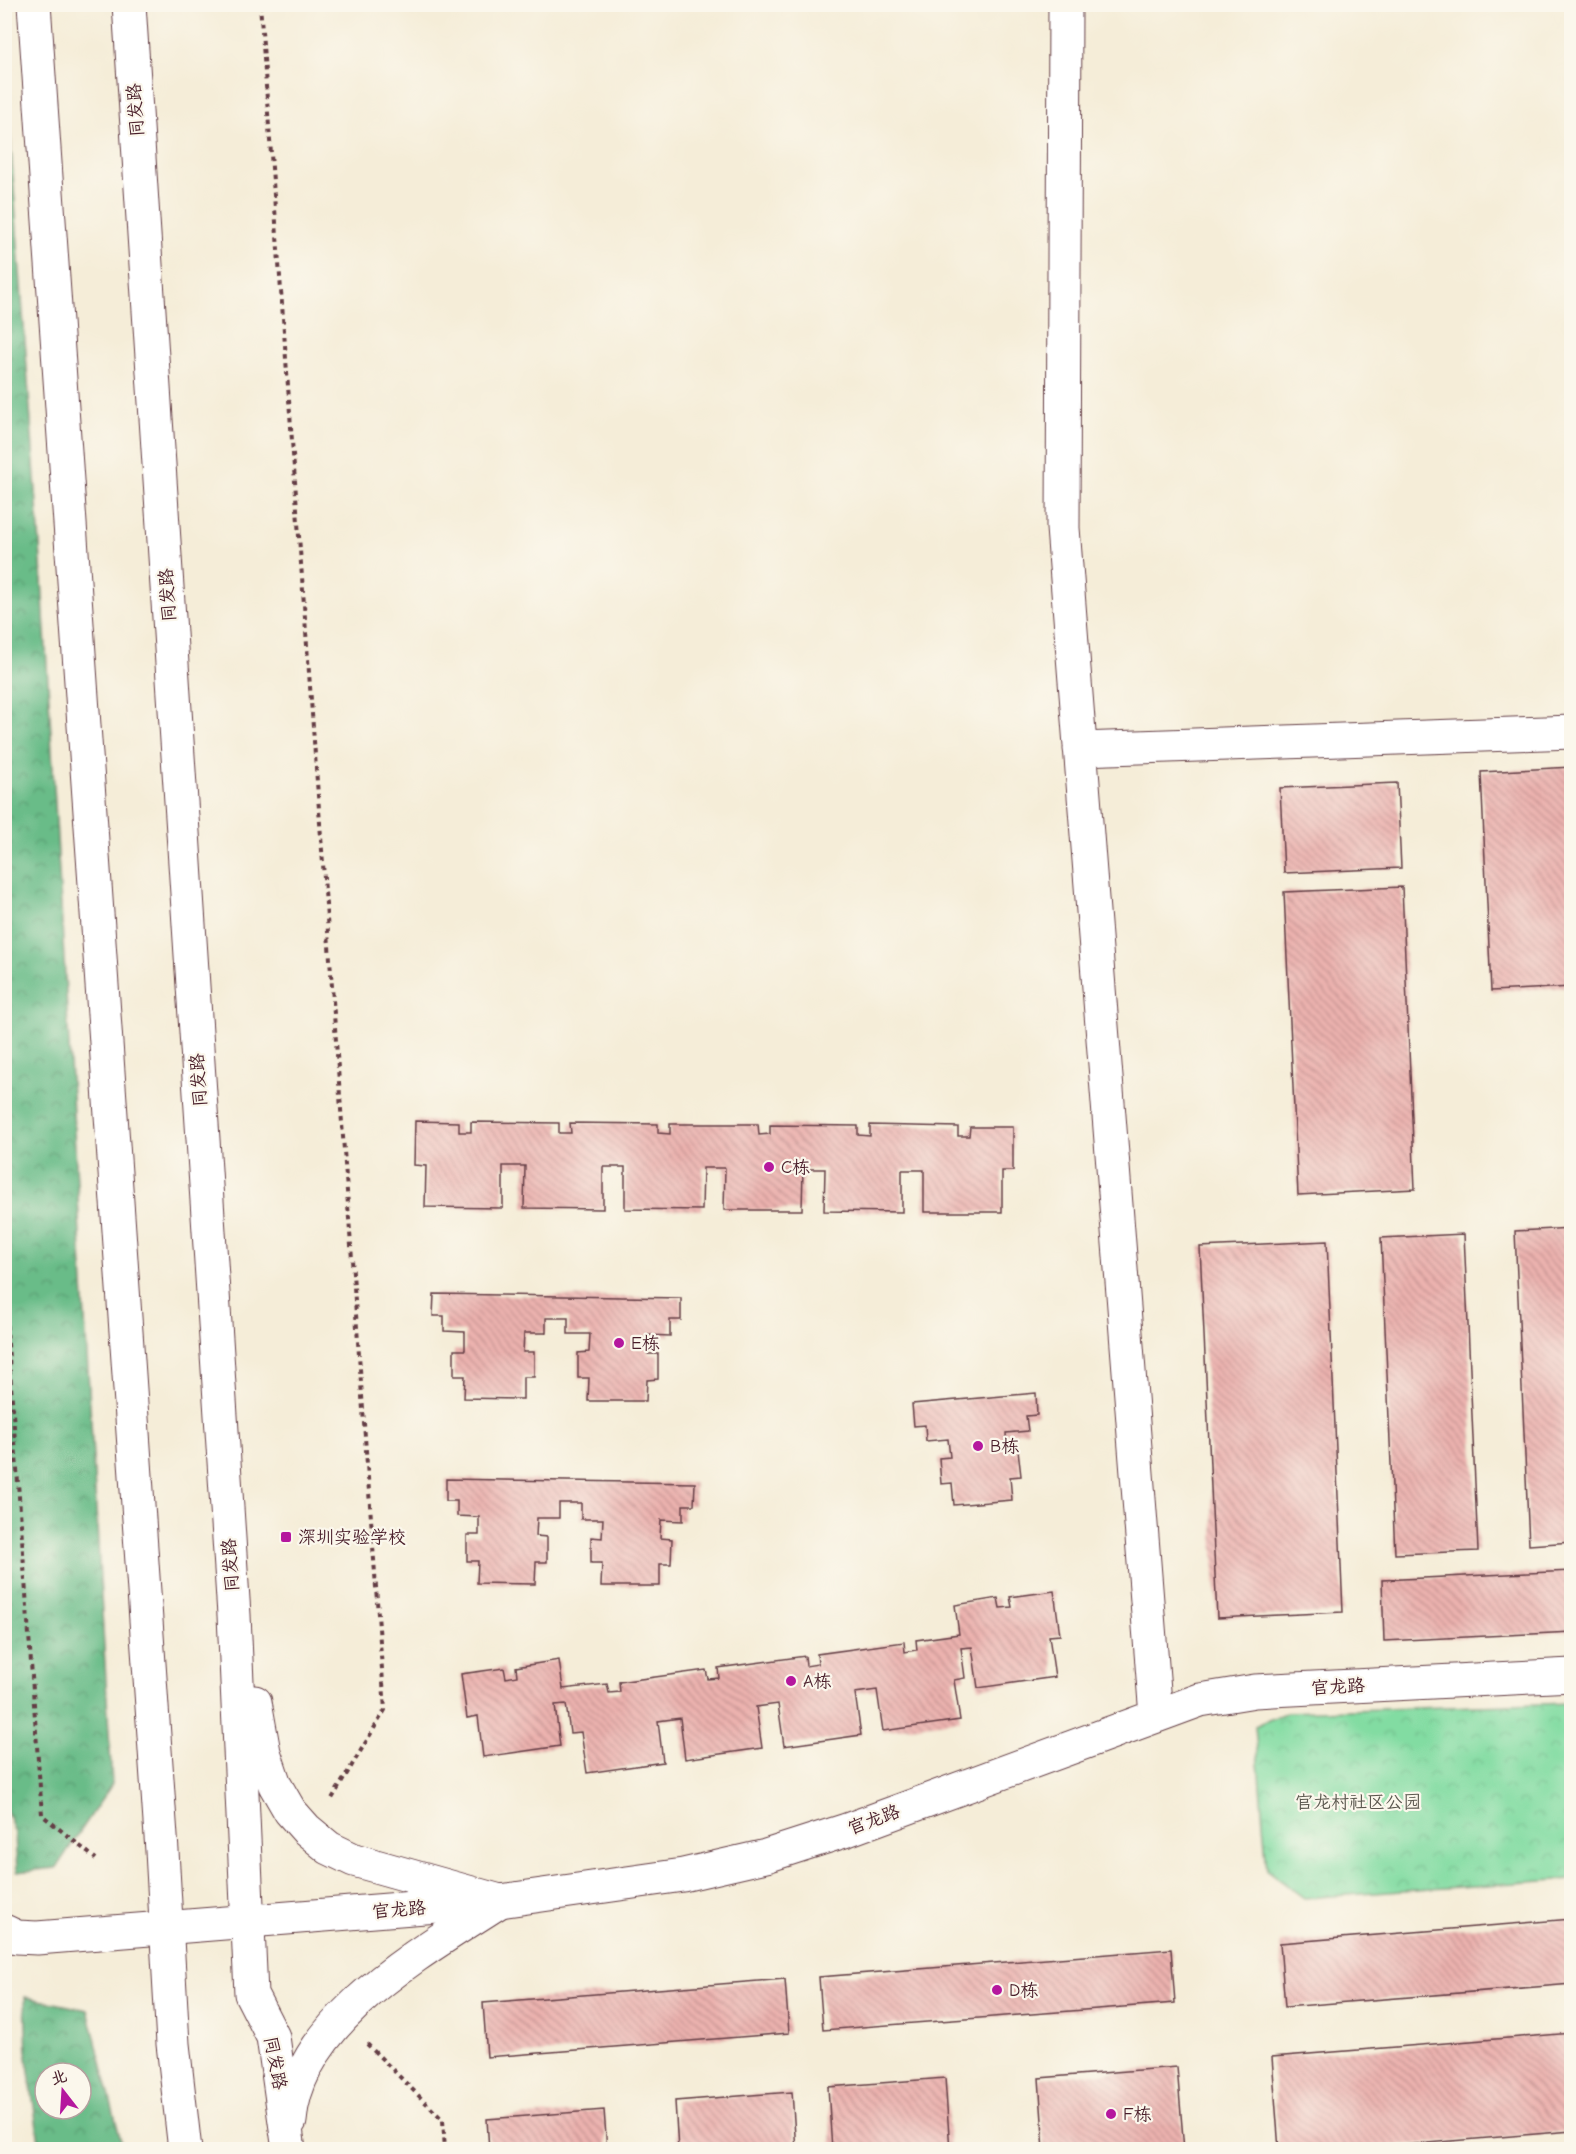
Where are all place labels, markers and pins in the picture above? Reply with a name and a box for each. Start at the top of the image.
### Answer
place label: C栋 [781,1157,810,1178]
marker: C栋 [762,1160,776,1174]
place label: E栋 [631,1333,660,1354]
marker: E栋 [612,1336,626,1350]
place label: B栋 [990,1436,1019,1457]
marker: B栋 [971,1439,985,1453]
place label: 深圳实验学校 [298,1527,406,1548]
marker: 深圳实验学校 [279,1530,293,1544]
place label: A栋 [803,1671,831,1692]
marker: A栋 [784,1674,798,1688]
place label: D栋 [1009,1980,1038,2001]
marker: D栋 [990,1983,1004,1997]
place label: F栋 [1123,2104,1151,2125]
marker: F栋 [1104,2107,1118,2121]

